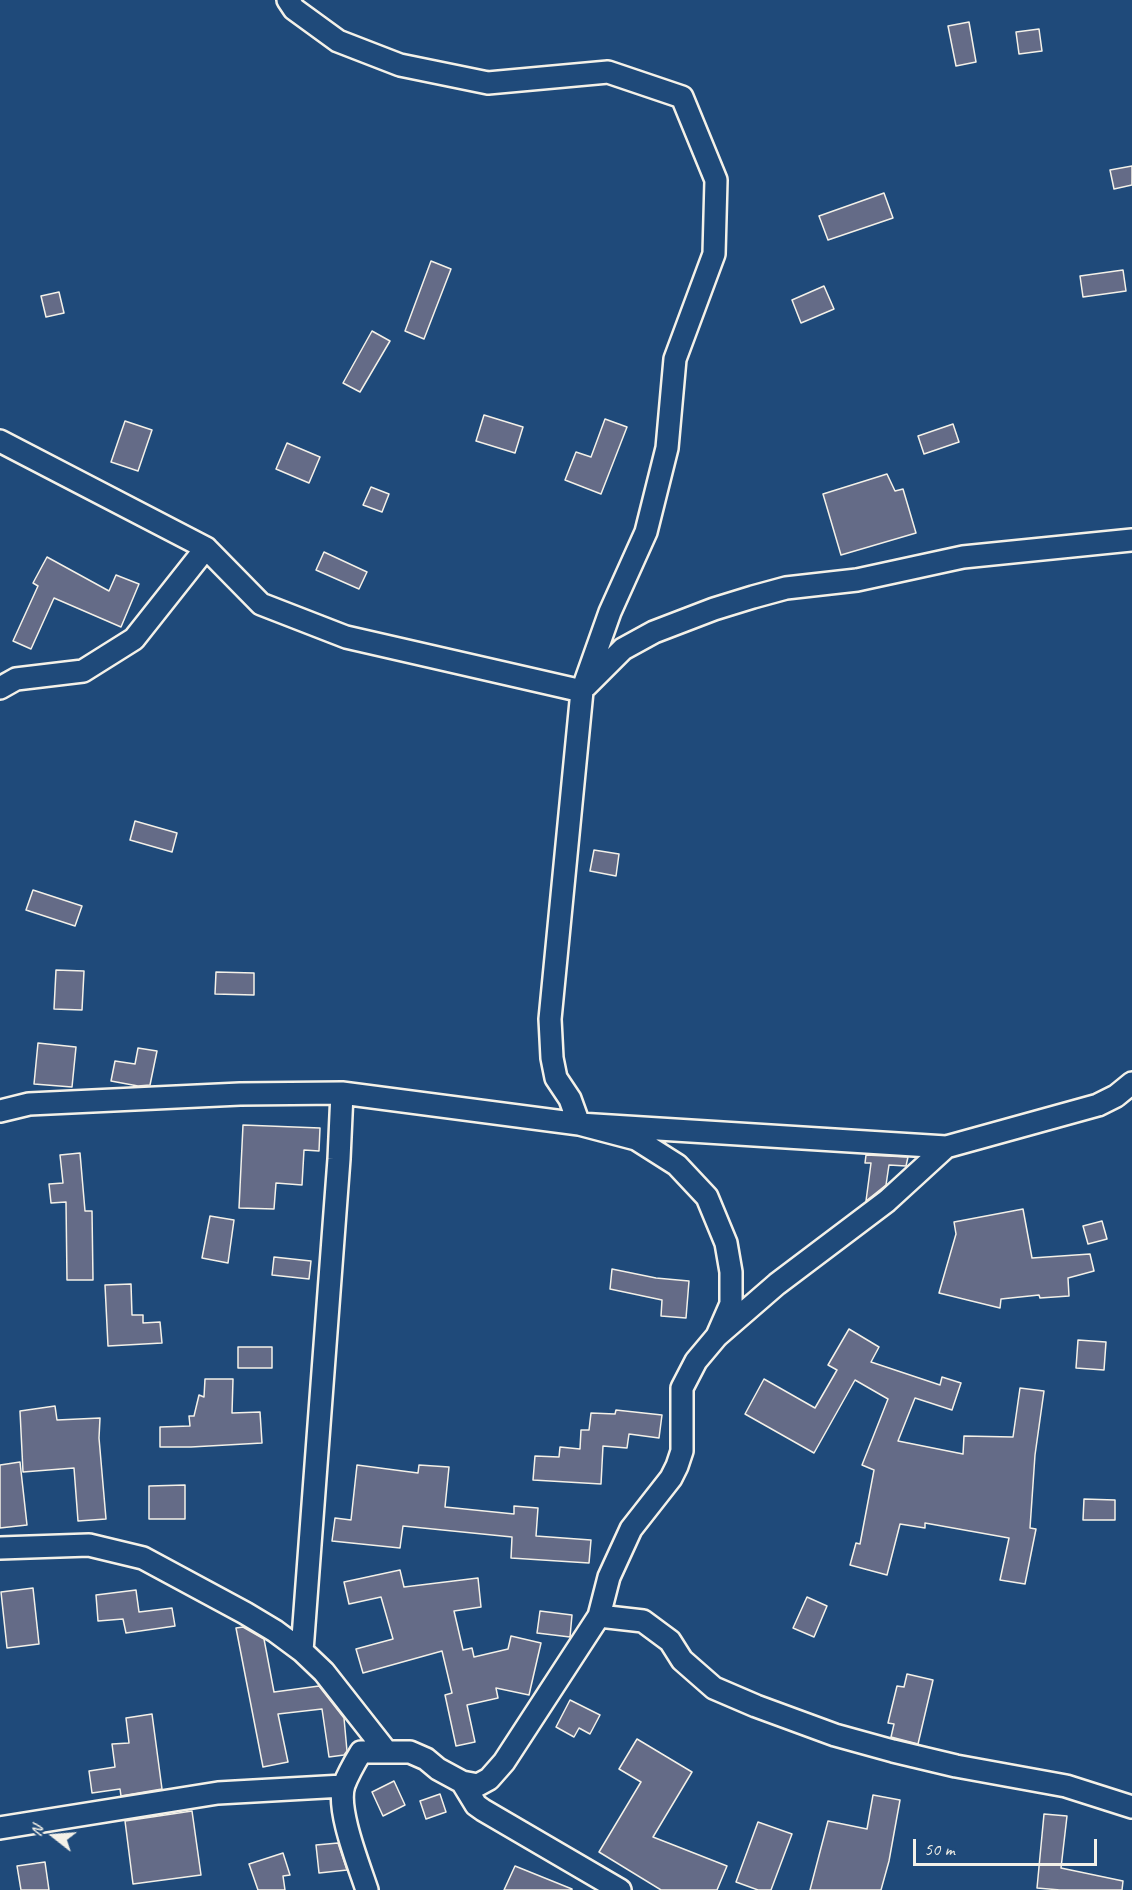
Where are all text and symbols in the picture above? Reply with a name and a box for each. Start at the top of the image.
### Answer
north arrow [24,1806,84,1866]
text: N [26,1823,48,1838]
scale bar [916,1827,1100,1865]
text: 50 m [924,1838,955,1860]

